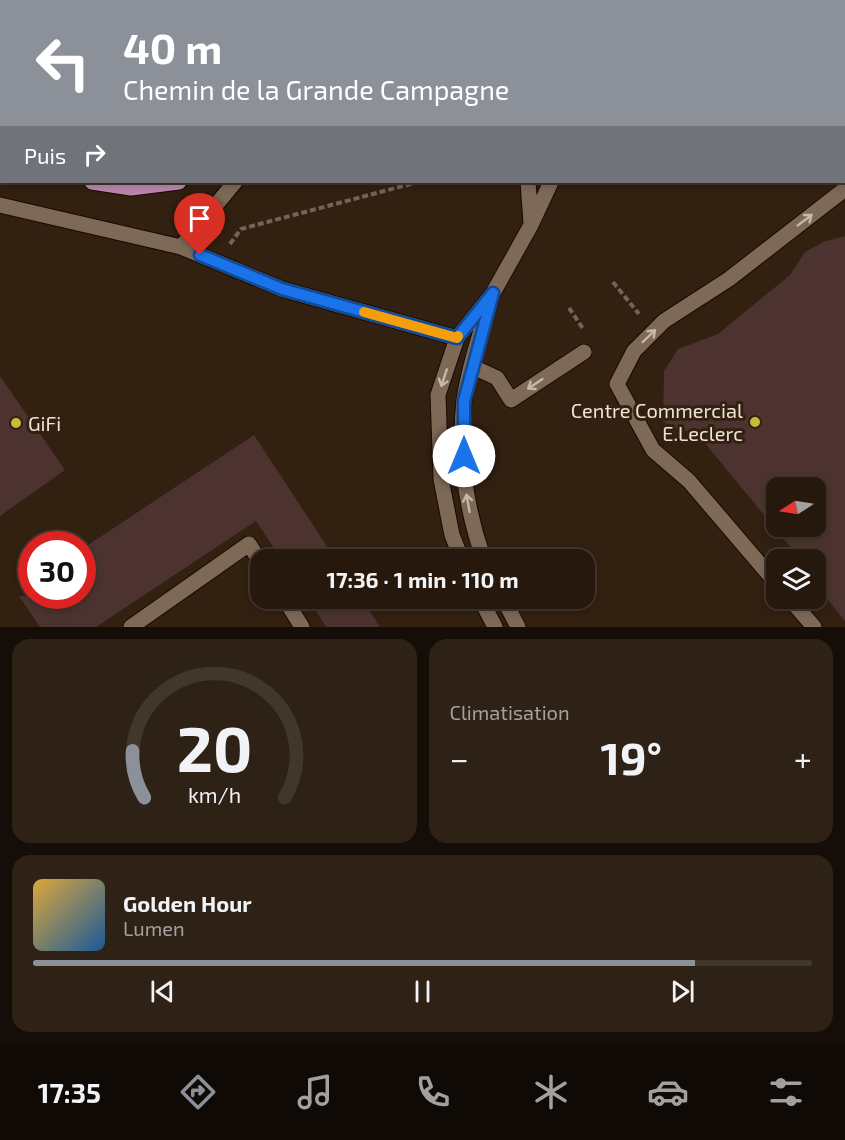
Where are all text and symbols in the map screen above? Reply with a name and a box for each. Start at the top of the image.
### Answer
text: 40 m [123,22,222,72]
icon: left [24,24,102,102]
text: Chemin de la Grande Campagne [123,73,509,105]
icon: right [78,138,111,171]
text: Puis [24,142,66,168]
pin [174,193,225,255]
icon: arrive [183,202,216,235]
one-way arrow [797,213,813,226]
one-way arrow [642,329,657,343]
one-way arrow [437,368,448,387]
one-way arrow [527,378,544,390]
place label: Centre Commercial E.Leclerc [571,398,743,445]
place label: GiFi [28,411,61,435]
marker: Centre Commercial E.Leclerc [748,415,762,429]
marker: GiFi [9,416,23,430]
position arrow [432,424,496,488]
north arrow [766,477,826,537]
map controls [766,477,826,609]
one-way arrow [463,494,474,514]
speed limit sign: 30 [18,531,96,609]
button: layers [766,549,826,609]
text: 17:36 · 1 min · 110 m [326,566,519,592]
text: Climatisation [450,700,570,724]
text: 20 [176,710,252,785]
text: 19° [601,730,662,784]
text: − [450,738,469,778]
text: + [794,738,812,778]
text: km/h [188,782,241,807]
text: Golden Hour [123,890,252,916]
text: Lumen [123,916,185,940]
icon: previous [146,975,179,1008]
icon: pause [406,975,439,1008]
icon: next [666,975,699,1008]
icon: directions [177,1071,219,1113]
icon: music [294,1071,336,1113]
icon: phone [412,1071,454,1113]
icon: climate [530,1071,572,1113]
icon: car [647,1071,689,1113]
icon: filters [765,1071,807,1113]
text: 17:35 [38,1076,101,1108]

